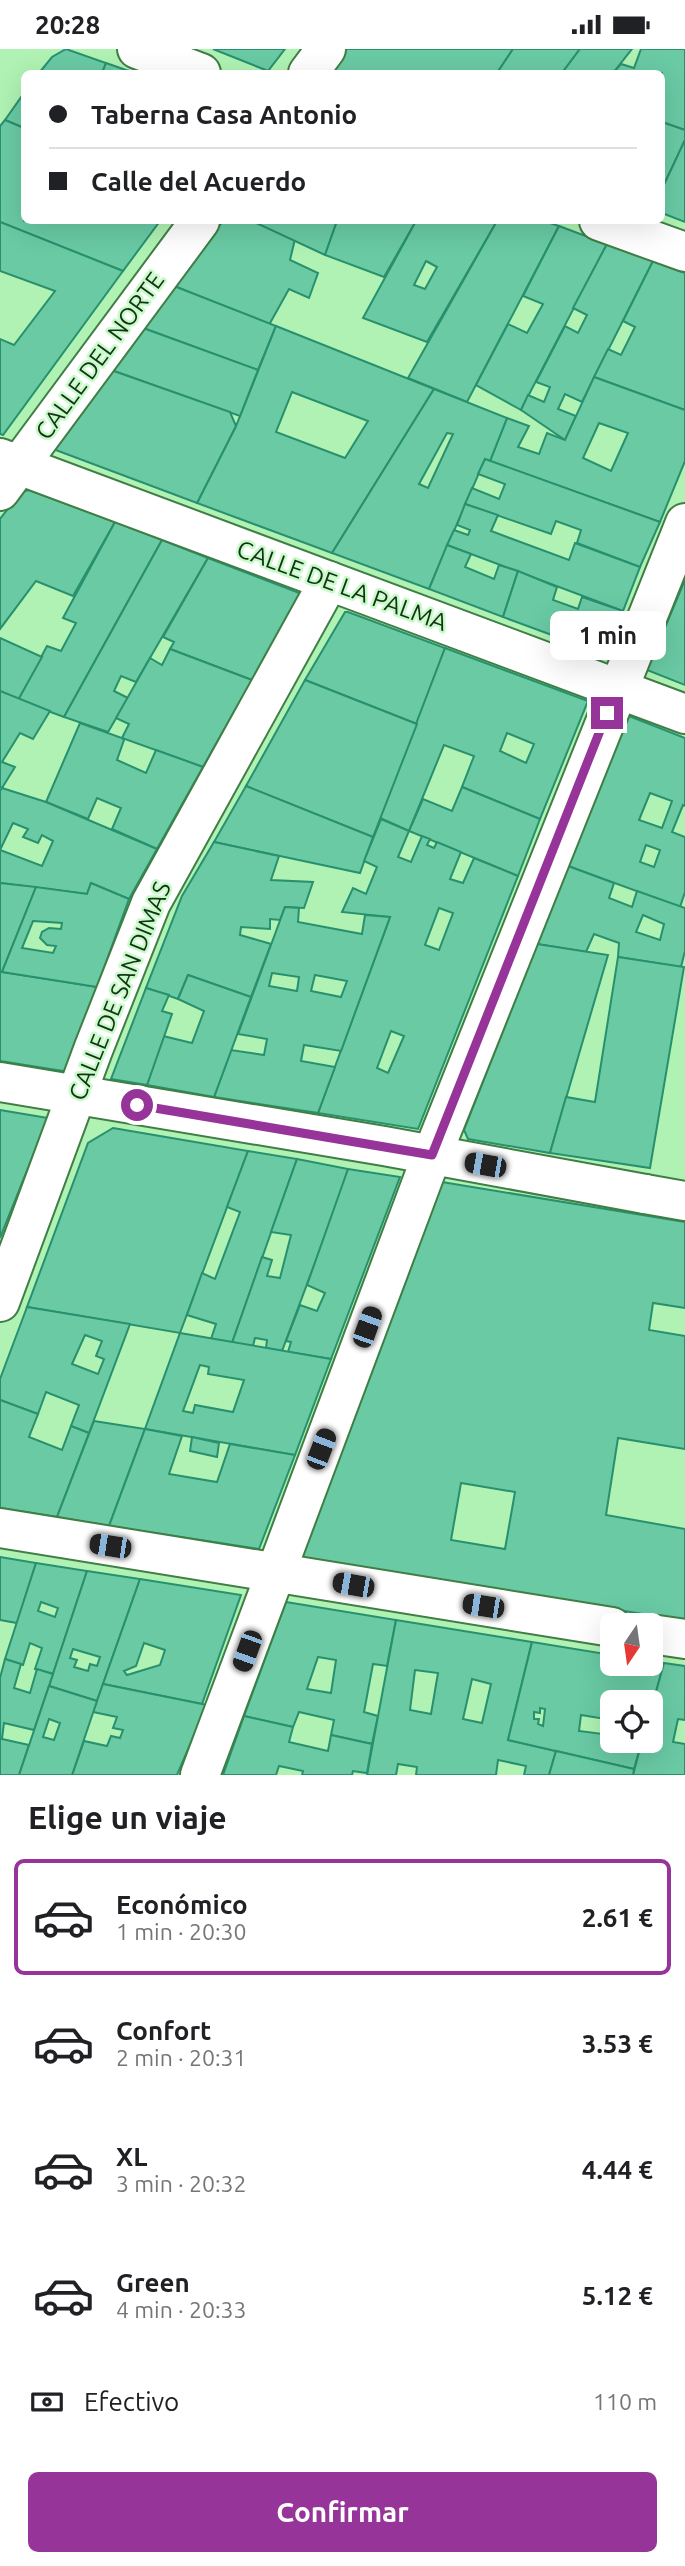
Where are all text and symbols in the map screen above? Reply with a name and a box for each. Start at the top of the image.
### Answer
text: 20:28 [35,10,100,39]
text: Taberna Casa Antonio [91,100,357,129]
text: Calle del Acuerdo [91,167,306,196]
street label: CALLE DEL NORTE [30,267,169,445]
street label: CALLE DE LA PALMA [233,535,451,636]
callout: 1 min [549,611,665,661]
text: 1 min [579,623,637,648]
route end [591,697,623,729]
street label: CALLE DE SAN DIMAS [63,878,176,1104]
route start [121,1089,153,1121]
car [463,1151,508,1179]
car [350,1304,385,1350]
car [304,1426,339,1472]
car [88,1532,133,1560]
car [331,1571,376,1599]
car [461,1592,506,1620]
north arrow [600,1613,663,1677]
map controls [600,1613,663,1753]
car [230,1628,265,1674]
button: locate [600,1690,663,1753]
text: Elige un viaje [28,1799,227,1835]
icon: car [32,1886,95,1949]
text: Económico [116,1890,248,1919]
text: 2.61 € [582,1903,653,1932]
text: 1 min · 20:30 [116,1919,247,1944]
icon: car [32,2012,95,2075]
text: Confort [116,2016,211,2045]
text: 3.53 € [582,2029,653,2058]
text: 2 min · 20:31 [116,2045,247,2070]
icon: car [32,2138,95,2201]
text: XL [116,2142,147,2171]
text: 4.44 € [582,2155,653,2184]
text: 3 min · 20:32 [116,2171,247,2196]
icon: car [32,2264,95,2327]
text: Green [116,2268,190,2297]
text: 5.12 € [582,2281,653,2310]
text: 4 min · 20:33 [116,2297,247,2322]
icon: cash [28,2383,66,2421]
text: Efectivo [84,2387,179,2416]
text: 110 m [593,2389,657,2414]
button: Confirmar [28,2472,657,2552]

